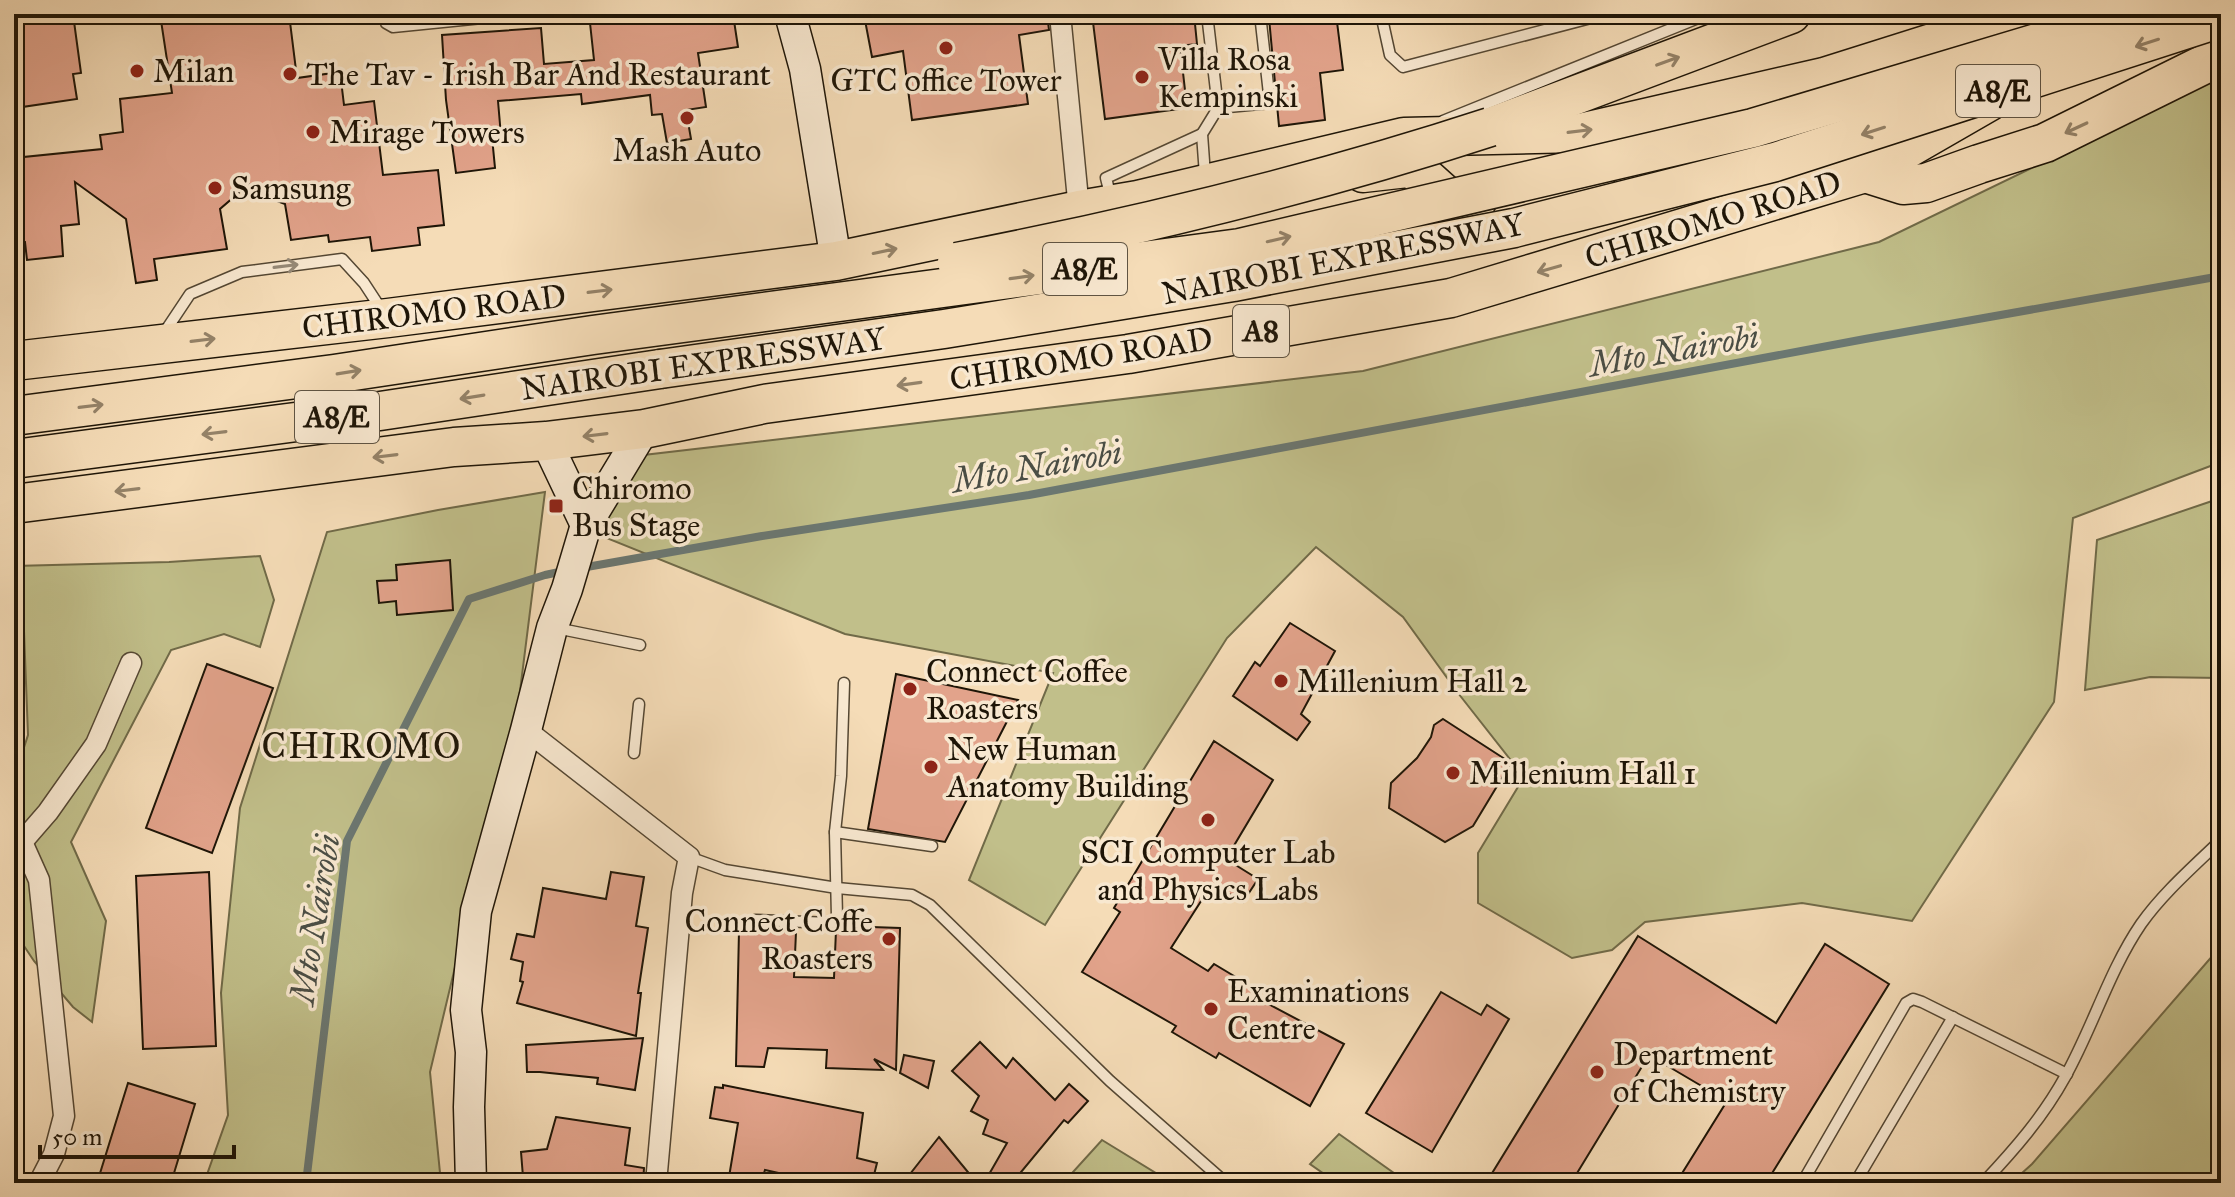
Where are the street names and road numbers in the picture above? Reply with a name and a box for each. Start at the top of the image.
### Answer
road number: A8/E [1956,65,2040,117]
street label: CHIROMO ROAD [1580,163,1846,277]
street label: NAIROBI EXPRESSWAY [1159,205,1528,313]
road number: A8/E [1043,243,1127,295]
street label: CHIROMO ROAD [300,276,568,348]
road number: A8 [1233,305,1289,357]
street label: NAIROBI EXPRESSWAY [518,319,889,409]
street label: CHIROMO ROAD [947,319,1215,399]
road number: A8/E [295,391,379,443]

